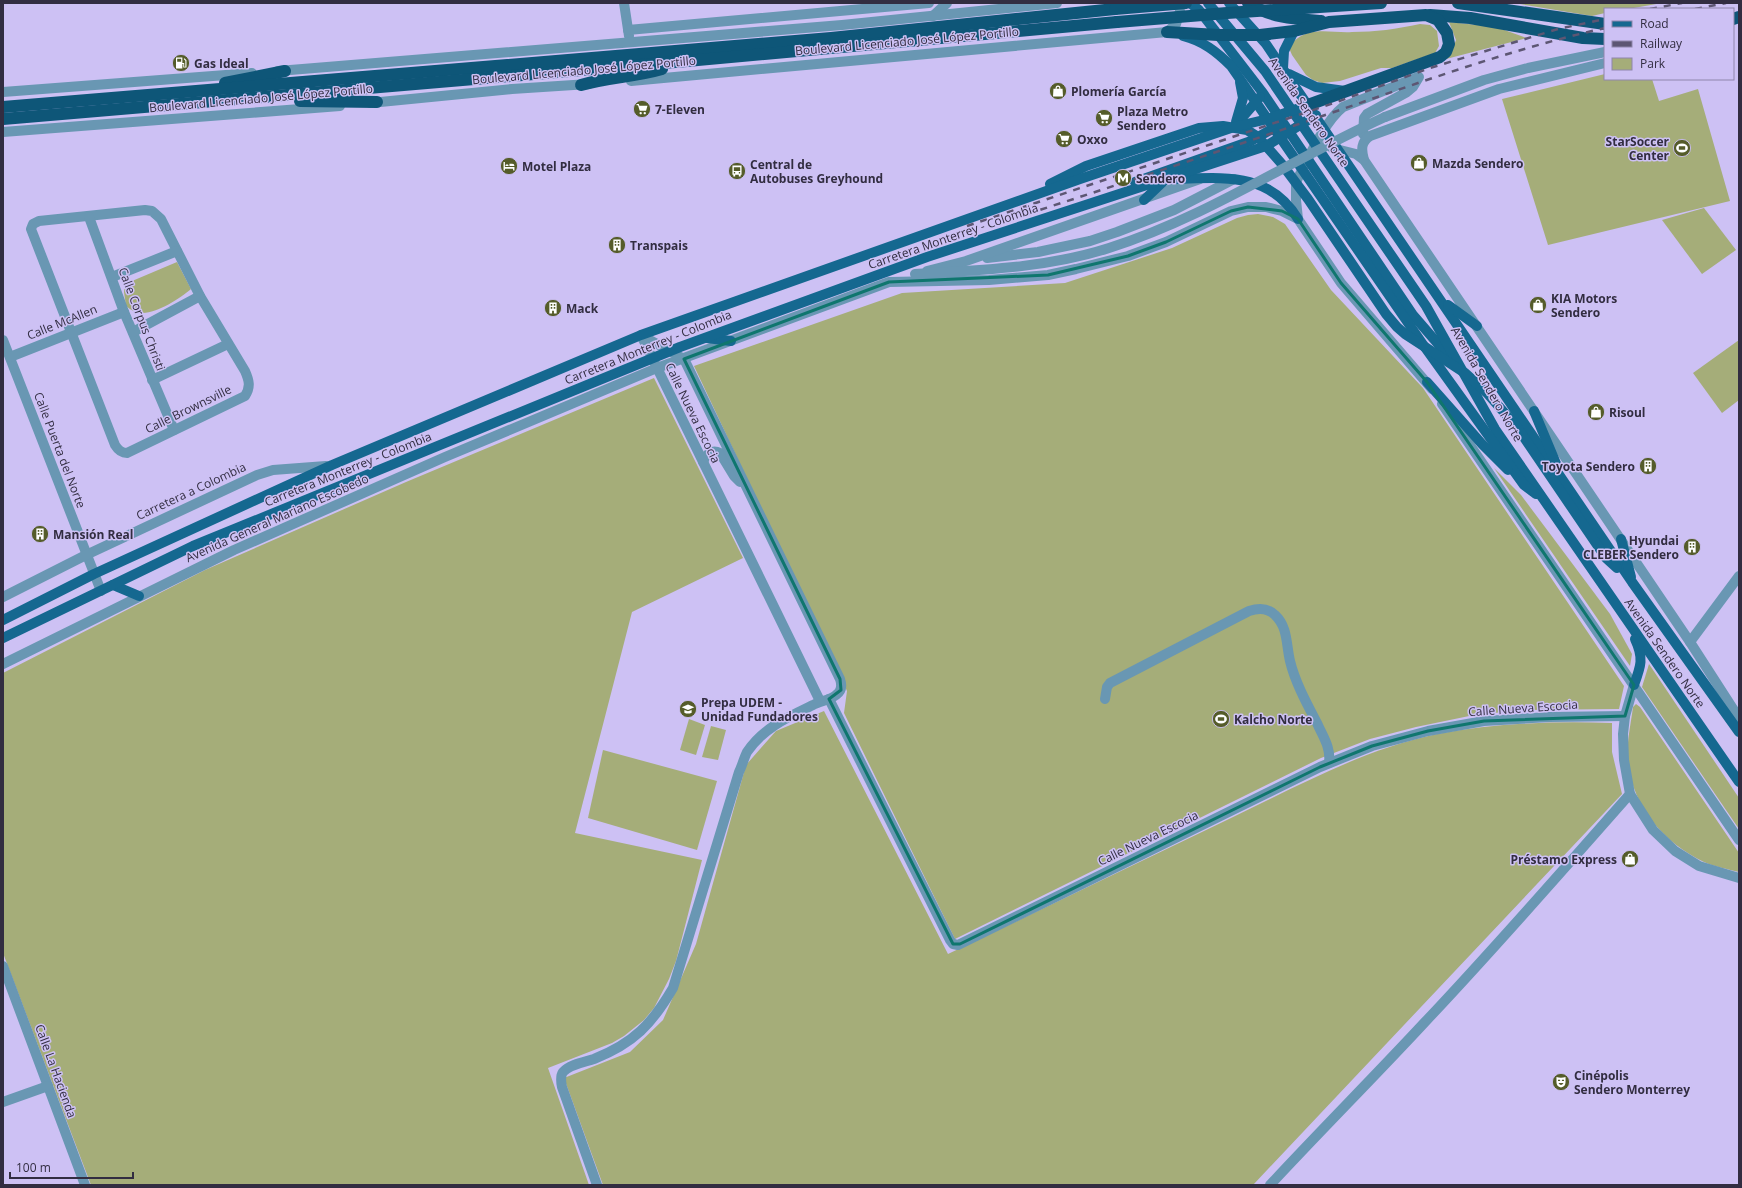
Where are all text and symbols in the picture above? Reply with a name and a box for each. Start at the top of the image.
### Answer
legend [1604,8,1734,80]
text: Road [1640,15,1669,32]
street label: Boulevard Licenciado José López Portillo [794,23,1020,59]
text: Railway [1640,35,1683,52]
street label: Boulevard Licenciado José López Portillo [471,52,697,88]
fuel station icon: Gas Ideal [171,53,191,73]
street label: Avenida Sendero Norte [1265,54,1353,170]
place label: Gas Ideal [194,55,249,72]
text: Park [1640,55,1666,72]
street label: Boulevard Licenciado José López Portillo [148,80,374,116]
shop icon: Plomería García [1048,81,1068,101]
place label: Plomería García [1071,83,1166,100]
supermarket icon: 7-Eleven [632,99,652,119]
place label: 7-Eleven [655,101,705,118]
place label: Plaza Metro Sendero [1117,103,1188,134]
supermarket icon: Plaza Metro Sendero [1094,108,1114,128]
supermarket icon: Oxxo [1054,129,1074,149]
place label: Oxxo [1077,131,1108,148]
place label: StarSoccer Center [1606,133,1670,164]
sports icon: StarSoccer Center [1672,138,1692,158]
shop icon: Mazda Sendero [1409,153,1429,173]
place label: Mazda Sendero [1432,155,1524,172]
hotel icon: Motel Plaza [499,156,519,176]
place label: Central de Autobuses Greyhound [750,156,883,187]
place label: Motel Plaza [522,158,591,175]
bus stop icon: Central de Autobuses Greyhound [727,161,747,181]
metro station icon: Sendero [1113,168,1133,188]
place label: Sendero [1136,170,1185,187]
street label: Carretera Monterrey - Colombia [866,199,1040,273]
building icon: Transpais [607,235,627,255]
place label: Transpais [630,237,688,254]
street label: Calle Corpus Christi [114,265,170,373]
place label: KIA Motors Sendero [1551,290,1617,321]
shop icon: KIA Motors Sendero [1528,295,1548,315]
building icon: Mack [543,298,563,318]
street label: Calle McAllen [24,300,100,344]
place label: Mack [566,300,599,317]
street label: Carretera Monterrey - Colombia [562,306,734,388]
street label: Avenida Sendero Norte [1447,323,1527,445]
street label: Calle Nueva Escocia [661,360,725,466]
street label: Calle Brownsville [142,381,234,437]
street label: Calle Puerta del Norte [30,390,90,511]
shop icon: Risoul [1586,402,1606,422]
place label: Risoul [1609,404,1646,421]
street label: Carretera Monterrey - Colombia [262,428,434,510]
building icon: Toyota Sendero [1638,456,1658,476]
street label: Carretera a Colombia [133,458,249,524]
place label: Toyota Sendero [1542,458,1635,475]
street label: Avenida General Mariano Escobedo [183,470,371,566]
building icon: Mansión Real [30,524,50,544]
place label: Mansión Real [53,526,133,543]
place label: Hyundai CLEBER Sendero [1583,532,1679,563]
building icon: Hyundai CLEBER Sendero [1682,537,1702,557]
street label: Avenida Sendero Norte [1621,595,1709,711]
place label: Prepa UDEM - Unidad Fundadores [701,694,818,725]
street label: Calle Nueva Escocia [1468,696,1578,720]
school or university icon: Prepa UDEM - Unidad Fundadores [678,699,698,719]
sports icon: Kalcho Norte [1211,709,1231,729]
place label: Kalcho Norte [1234,711,1312,728]
street label: Calle Nueva Escocia [1095,806,1201,870]
shop icon: Préstamo Express [1620,849,1640,869]
place label: Préstamo Express [1510,851,1617,868]
street label: Calle La Hacienda [31,1022,81,1120]
place label: Cinépolis Sendero Monterrey [1574,1067,1690,1098]
theatre icon: Cinépolis Sendero Monterrey [1551,1072,1571,1092]
scale bar [10,1154,133,1180]
text: 100 m [16,1159,51,1176]

